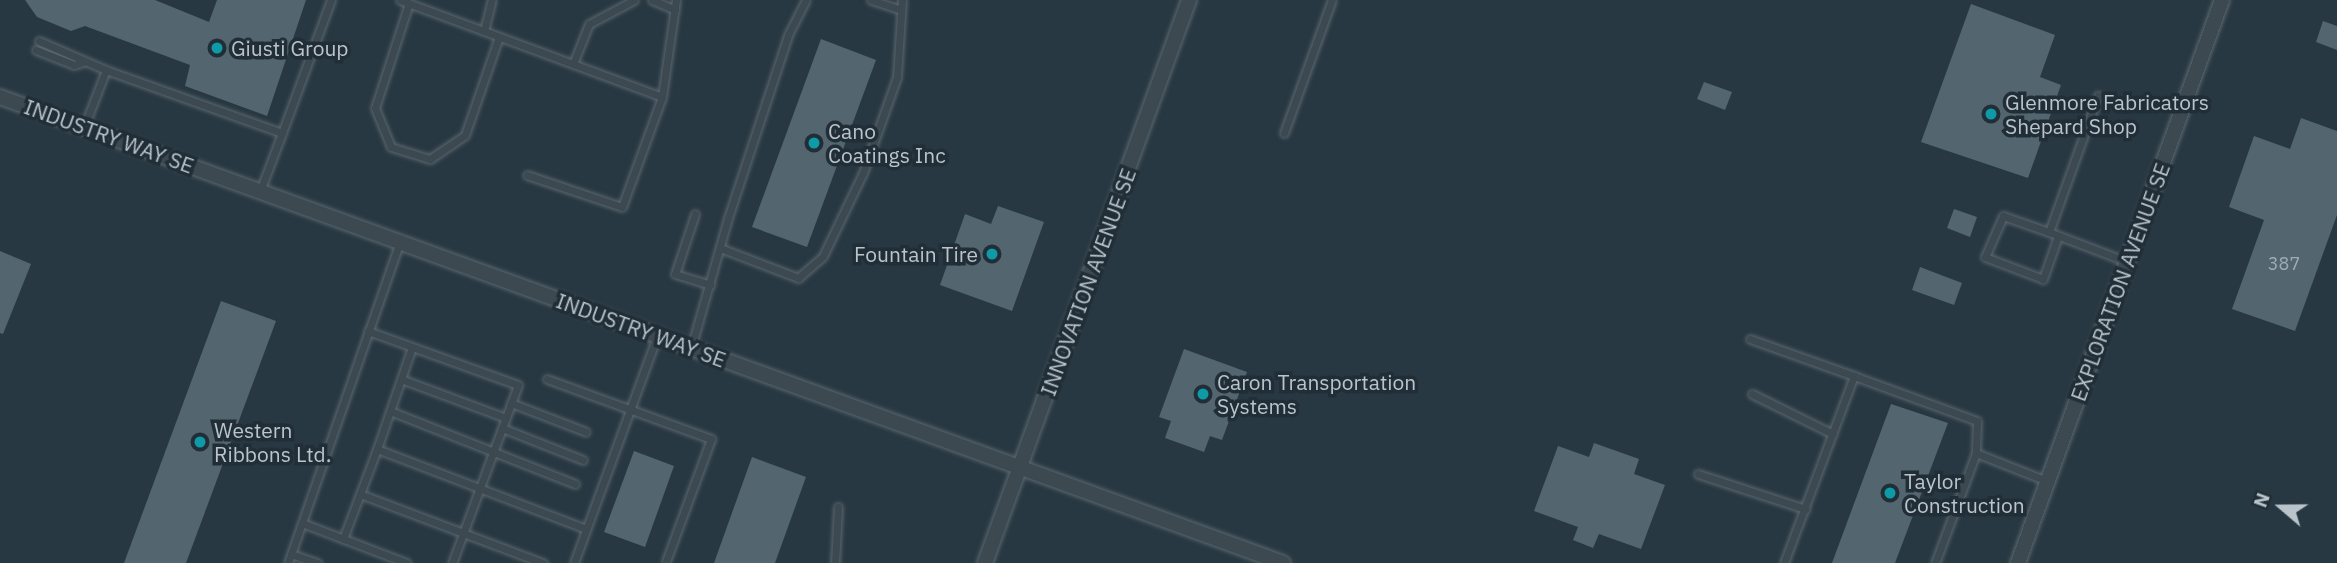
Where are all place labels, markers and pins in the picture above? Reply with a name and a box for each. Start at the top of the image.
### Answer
place label: Giusti Group [231,35,348,61]
marker: Giusti Group [209,40,225,56]
place label: Glenmore Fabricators Shepard Shop [2005,89,2209,139]
marker: Glenmore Fabricators Shepard Shop [1983,106,1999,122]
place label: Cano Coatings Inc [828,118,946,168]
marker: Cano Coatings Inc [806,135,822,151]
place label: Fountain Tire [854,241,978,267]
marker: Fountain Tire [984,246,1000,262]
place label: Caron Transportation Systems [1217,369,1416,419]
marker: Caron Transportation Systems [1195,386,1211,402]
place label: Western Ribbons Ltd. [214,417,331,467]
marker: Western Ribbons Ltd. [192,434,208,450]
place label: Taylor Construction [1904,468,2025,518]
marker: Taylor Construction [1882,485,1898,501]

